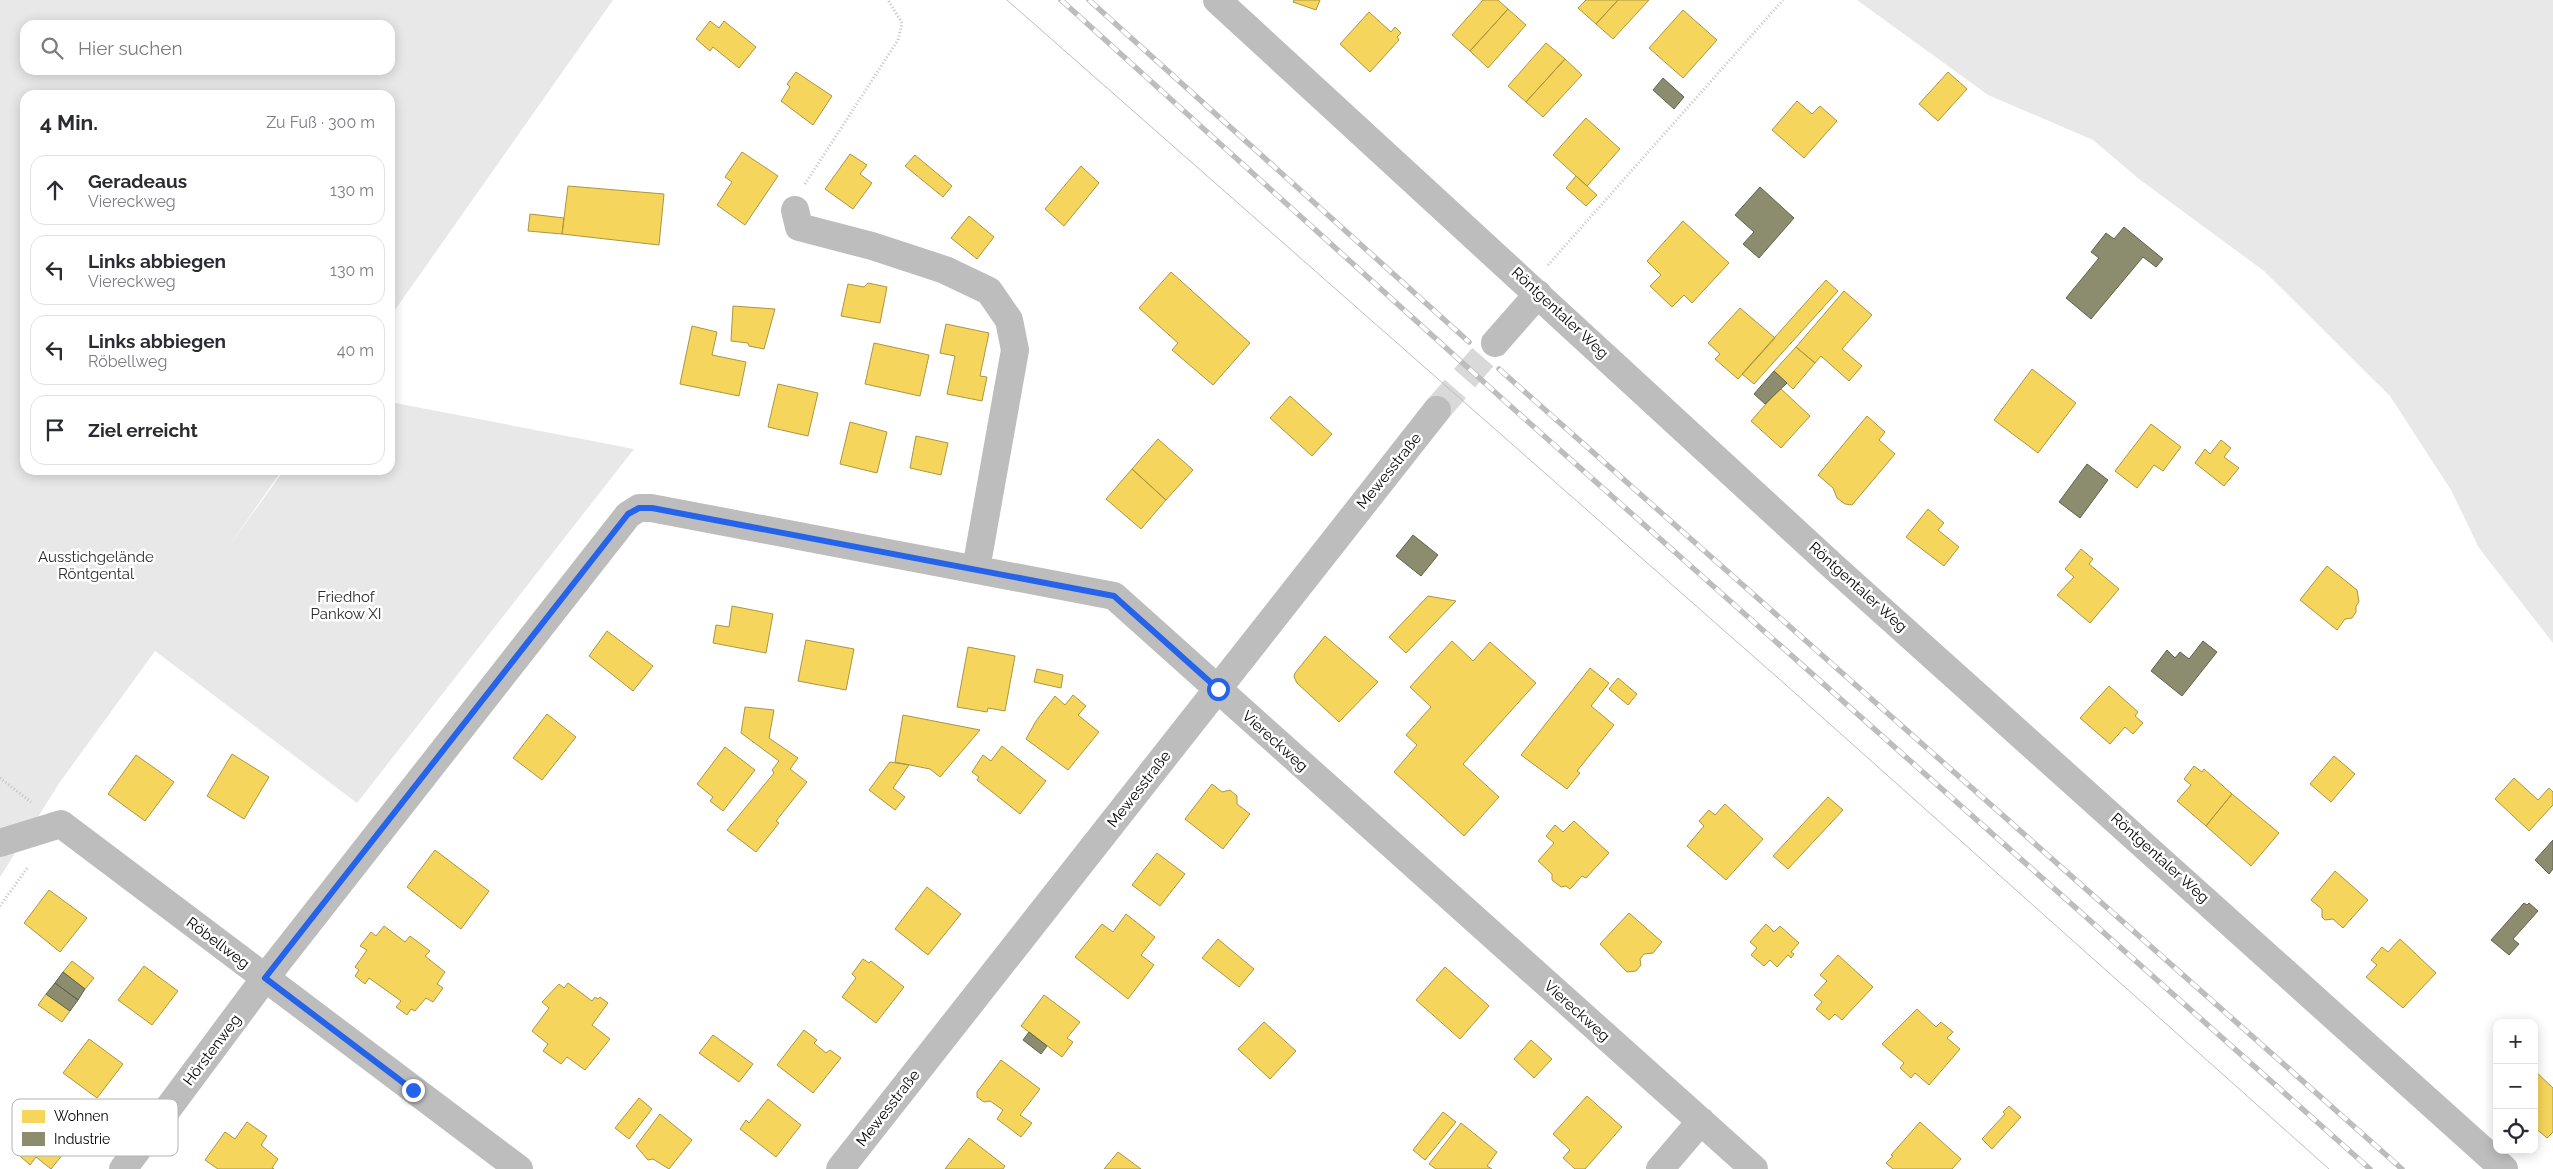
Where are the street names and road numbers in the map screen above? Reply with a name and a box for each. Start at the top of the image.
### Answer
street label: Röntgentaler Weg [1508,263,1612,363]
street label: Mewesstraße [1353,429,1425,513]
street label: Röntgentaler Weg [1805,538,1911,636]
street label: Viereckweg [1238,707,1312,775]
street label: Mewesstraße [1103,747,1175,831]
street label: Röntgentaler Weg [2107,809,2213,907]
street label: Röbellweg [183,913,253,973]
street label: Viereckweg [1540,977,1614,1045]
street label: Hörstenweg [179,1011,245,1089]
street label: Mewesstraße [852,1066,924,1150]

